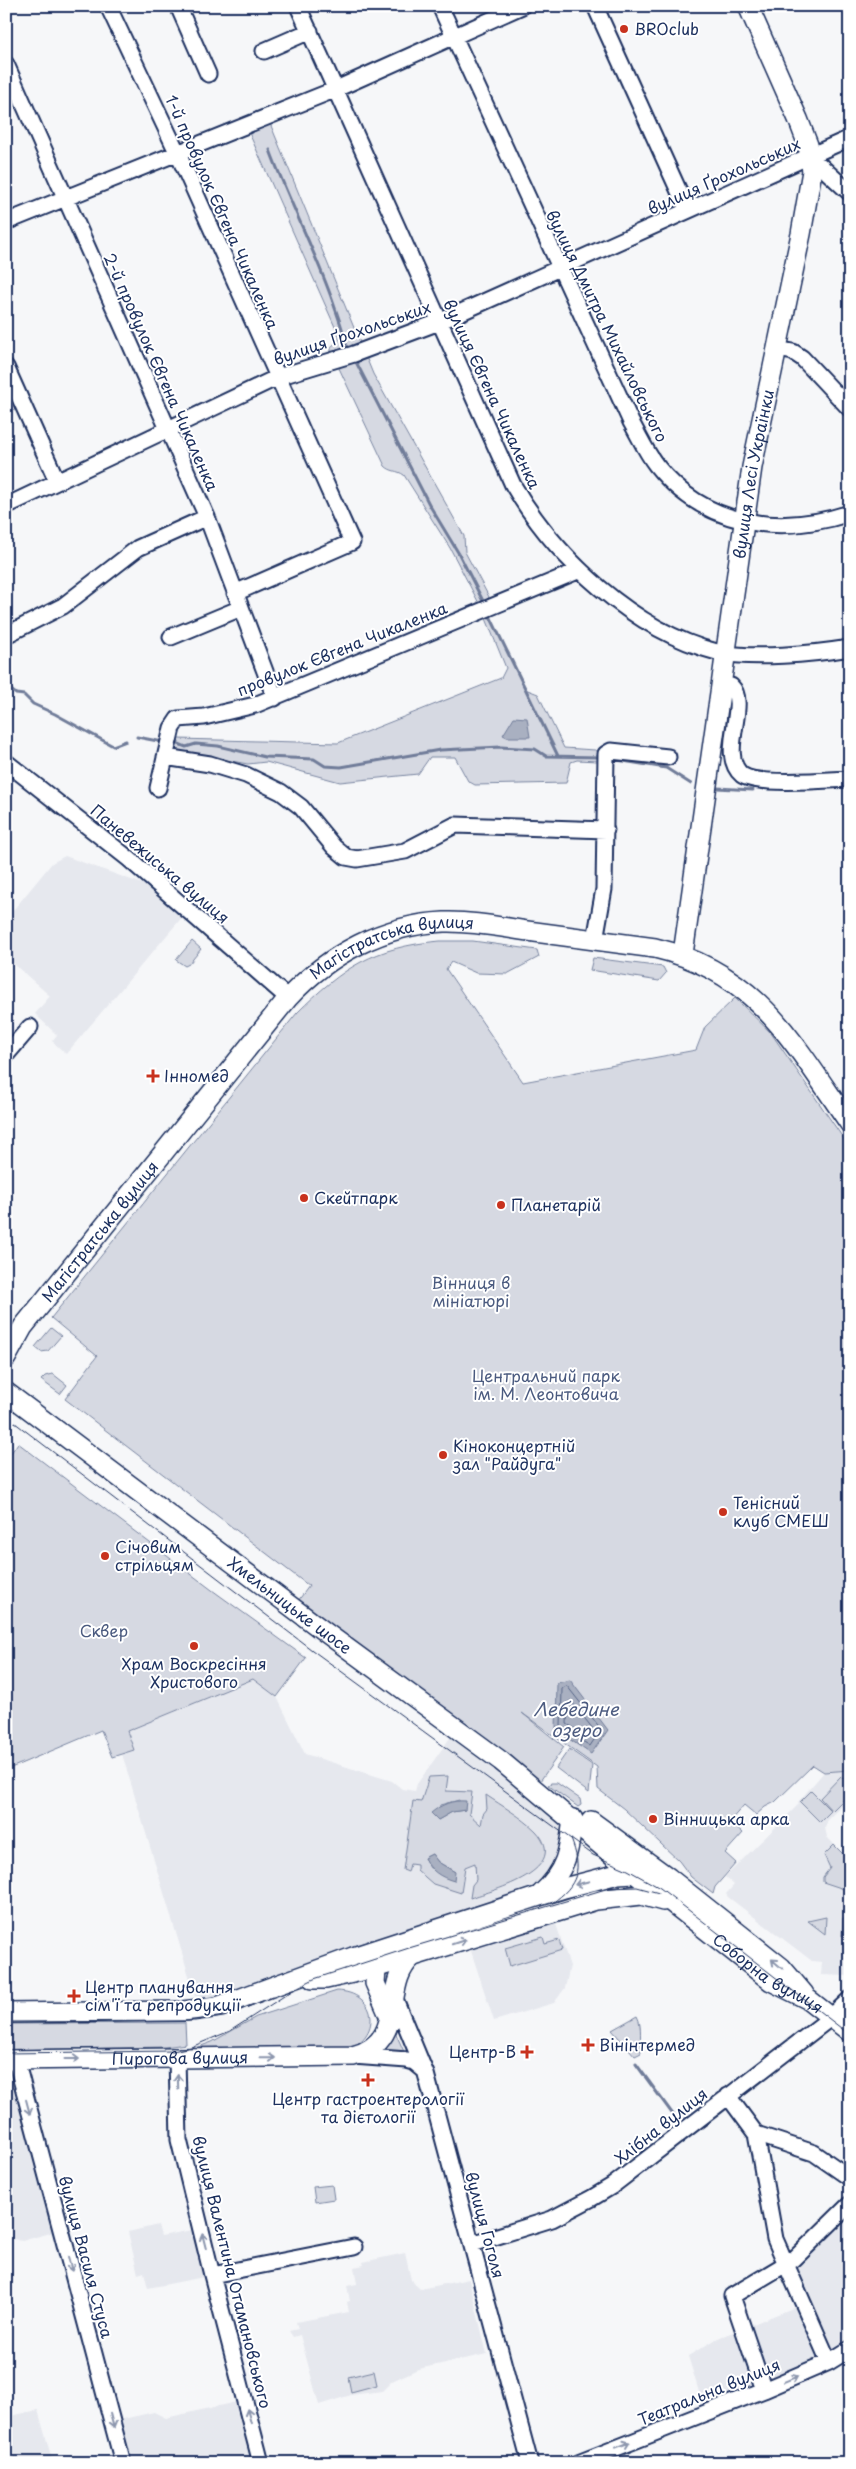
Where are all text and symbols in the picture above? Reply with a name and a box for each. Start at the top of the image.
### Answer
place label: BROclub [634,16,699,40]
marker: BROclub [618,23,630,35]
street label: 1-й провулок Євгена Чикаленка [160,91,286,333]
street label: вулиця Ґрохольських [643,130,804,220]
street label: вулиця Дмитра Михайловського [541,205,675,446]
street label: 2-й провулок Євгена Чикаленка [98,249,225,494]
street label: вулиця Ґрохольських [270,294,434,370]
street label: вулиця Євгена Чикаленка [438,295,548,493]
street label: вулиця Лесі Українки [726,387,779,560]
street label: провулок Євгена Чикаленка [233,595,450,701]
street label: Паневежиська вулиця [86,798,235,929]
street label: Магістратська вулиця [304,909,475,984]
place label: Інномед [164,1063,229,1087]
marker: Інномед [146,1069,160,1083]
street label: Магістратська вулиця [35,1155,163,1307]
place label: Скейтпарк [314,1185,398,1209]
marker: Скейтпарк [298,1192,310,1204]
place label: Планетарій [511,1192,601,1216]
marker: Планетарій [495,1199,507,1211]
park label: Вінниця в мініатюрі [432,1270,510,1312]
park label: Центральний парк ім. М. Леонтовича [472,1363,621,1405]
place label: Кіноконцертній зал "Райдуга" [452,1433,575,1475]
marker: Кіноконцертній зал "Райдуга" [437,1449,449,1461]
place label: Тенісний клуб СМЕШ [733,1490,829,1532]
marker: Тенісний клуб СМЕШ [717,1506,729,1518]
place label: Січовим стрільцям [115,1534,194,1576]
marker: Січовим стрільцям [99,1550,111,1562]
street label: Хмельницьке шосе [223,1550,358,1659]
park label: Сквер [80,1618,128,1642]
marker: Храм Воскресіння Христового [188,1640,200,1652]
place label: Храм Воскресіння Христового [121,1651,267,1693]
water label: Лебедине озеро [533,1695,620,1743]
place label: Вінницька арка [663,1806,789,1830]
marker: Вінницька арка [647,1813,659,1825]
one-way arrow [575,1879,591,1888]
street label: Соборна вулиця [708,1927,829,2018]
one-way arrow [450,1937,466,1947]
one-way arrow [771,1958,784,1970]
place label: Центр планування сім'ї та репродукції [85,1974,242,2016]
marker: Центр планування сім'ї та репродукції [67,1989,81,2003]
place label: Вінінтермед [599,2032,695,2056]
marker: Вінінтермед [581,2038,595,2052]
place label: Центр-В [449,2039,516,2063]
street label: Пирогова вулиця [112,2044,248,2070]
marker: Центр-В [520,2045,534,2059]
one-way arrow [260,2053,276,2063]
one-way arrow [64,2054,80,2064]
marker: Центр гастроентерології та дієтології [361,2073,375,2087]
one-way arrow [173,2074,183,2090]
street label: Хлібна вулиця [609,2081,712,2169]
place label: Центр гастроентерології та дієтології [272,2086,465,2128]
one-way arrow [24,2099,34,2115]
street label: вулиця Валентина Отамановського [187,2133,279,2411]
street label: вулиця Гоголя [460,2169,512,2281]
street label: вулиця Василя Стуса [54,2173,120,2341]
one-way arrow [199,2234,208,2250]
one-way arrow [66,2256,75,2272]
street label: Театральна вулиця [634,2352,783,2431]
one-way arrow [783,2373,798,2383]
one-way arrow [244,2408,253,2424]
one-way arrow [108,2413,117,2429]
one-way arrow [615,2440,630,2449]

